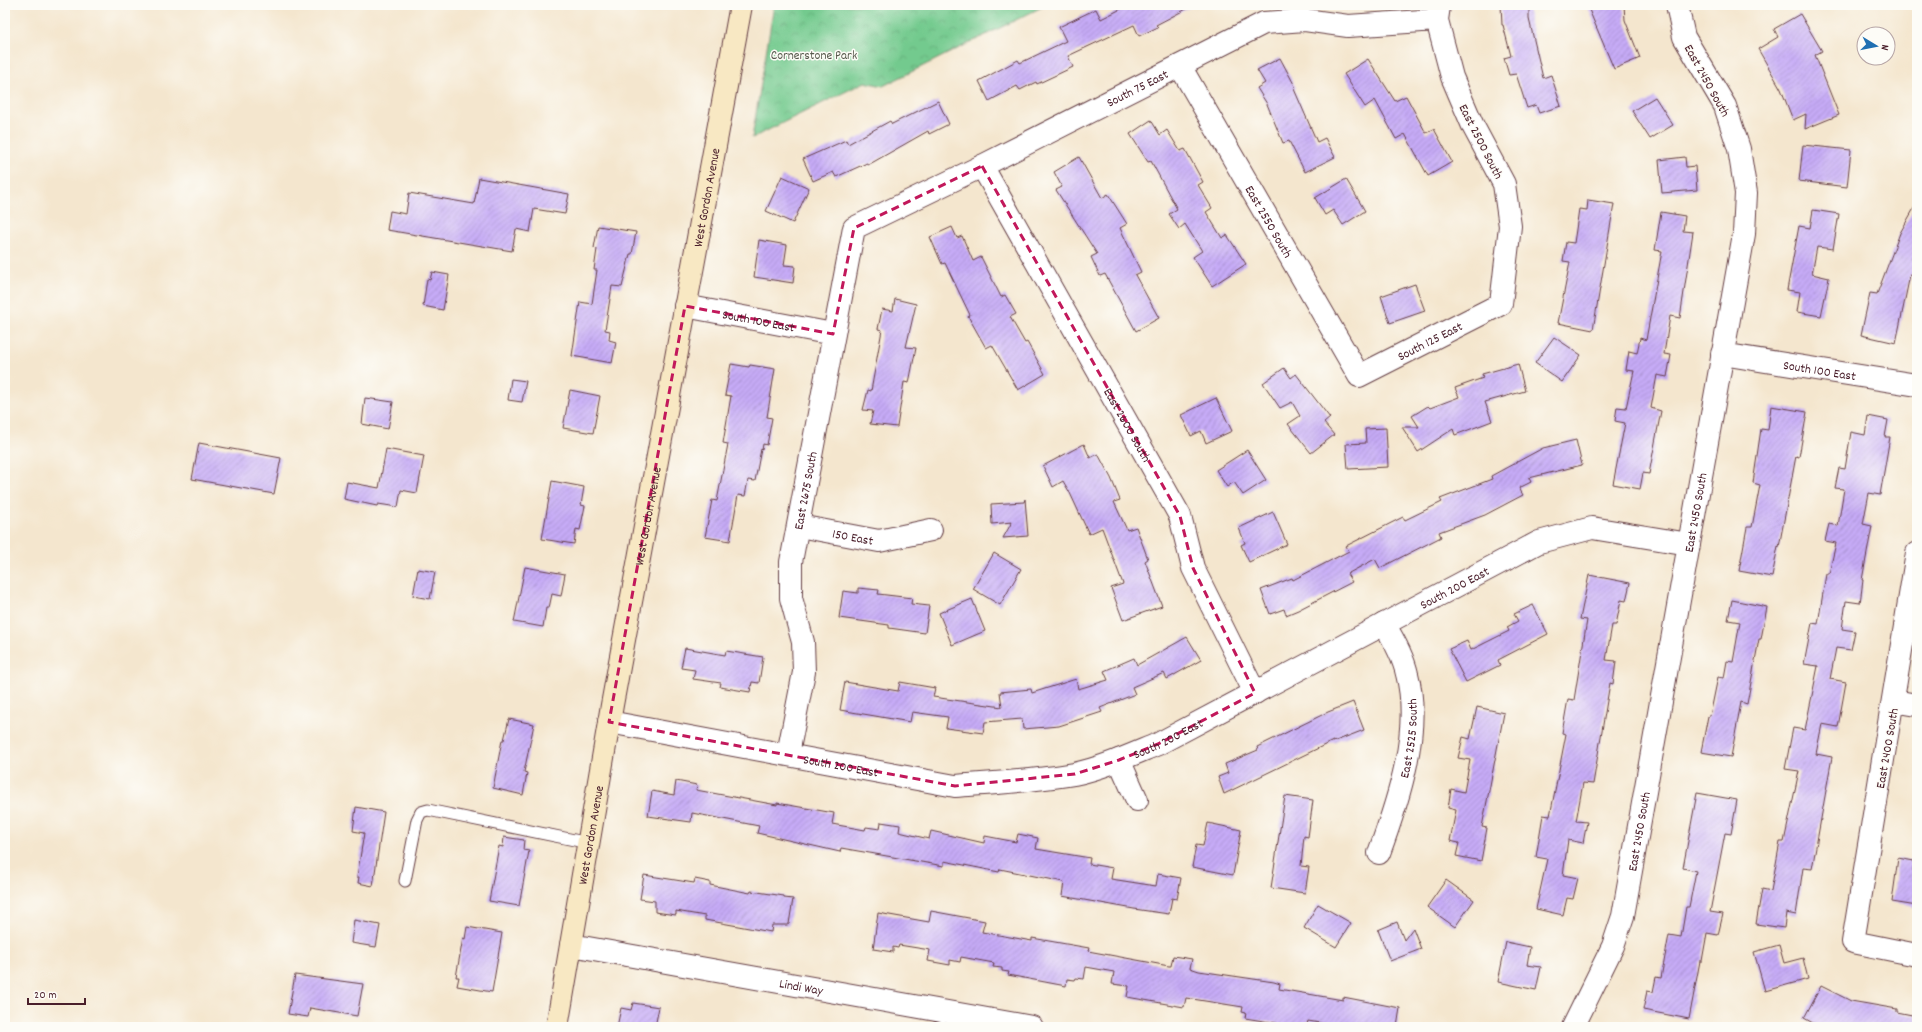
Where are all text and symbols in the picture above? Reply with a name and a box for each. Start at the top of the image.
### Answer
north arrow [1856,26,1896,66]
street label: East 2450 South [1678,41,1734,121]
text: N [1875,43,1892,52]
park label: Cornerstone Park [771,47,857,66]
street label: South 75 East [1104,66,1173,113]
street label: East 2500 South [1453,101,1507,183]
street label: West Gordon Avenue [690,146,727,249]
street label: East 2550 South [1239,182,1296,262]
street label: South 100 East [720,306,796,339]
street label: South 125 East [1395,318,1467,367]
street label: South 100 East [1782,357,1857,387]
street label: East 2600 South [1097,385,1155,466]
street label: East 2675 South [790,450,824,532]
street label: West Gordon Avenue [631,465,668,567]
street label: East 2450 South [1681,471,1713,554]
street label: 150 East [831,525,875,552]
street label: South 200 East [1417,563,1494,615]
street label: East 2525 South [1396,698,1424,780]
street label: East 2400 South [1872,707,1905,790]
street label: South 200 East [1131,715,1207,765]
street label: South 200 East [801,751,880,784]
street label: West Gordon Avenue [574,784,610,886]
street label: East 2450 South [1624,790,1657,873]
street label: Lindi Way [778,975,825,1002]
scale bar [28,980,85,1006]
text: 20 m [34,987,57,1004]

